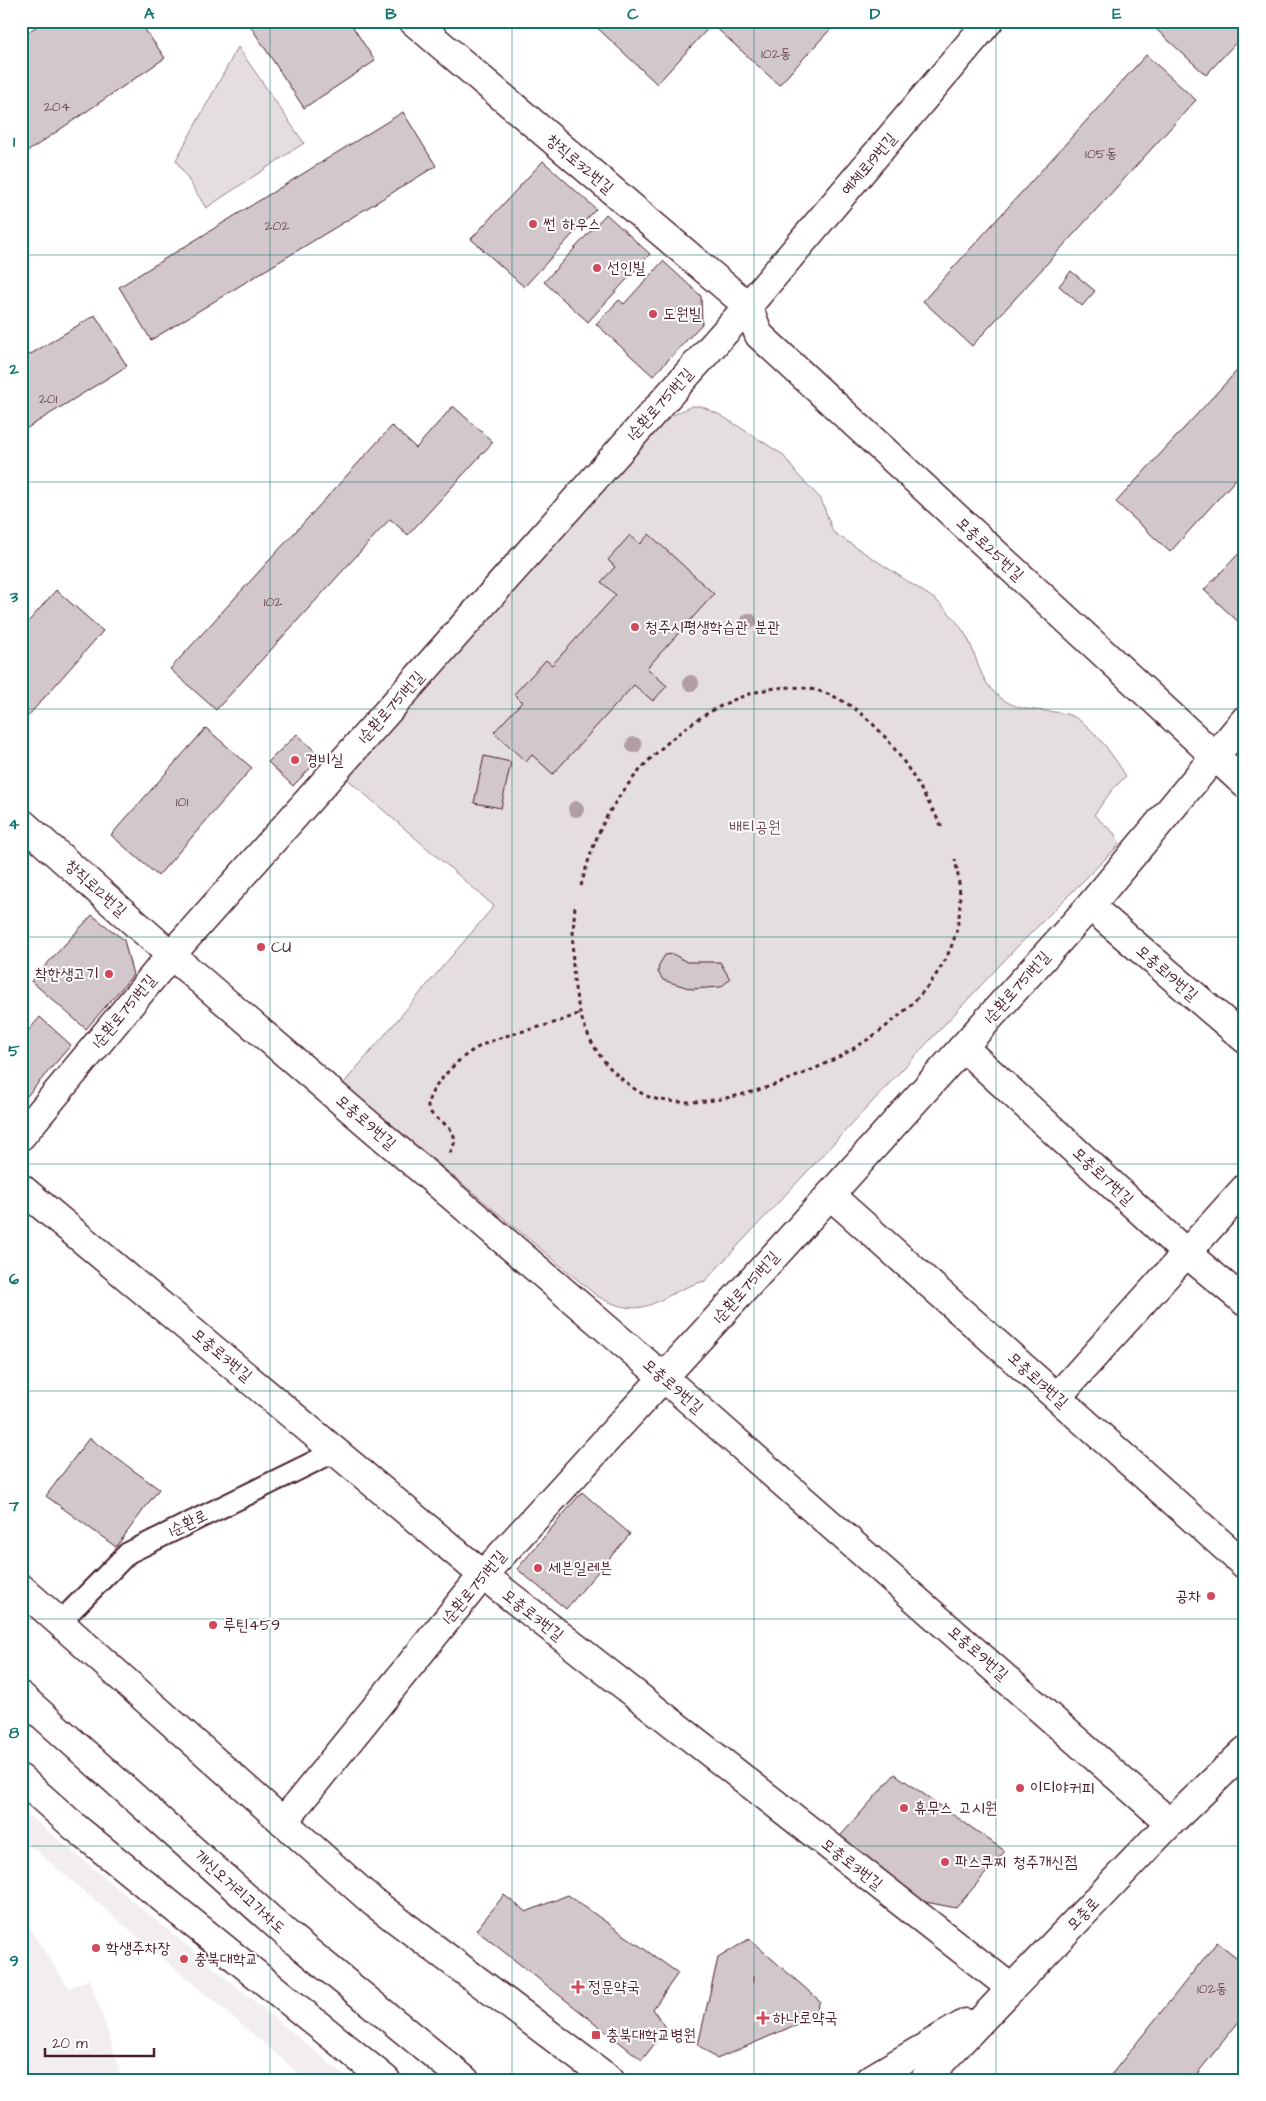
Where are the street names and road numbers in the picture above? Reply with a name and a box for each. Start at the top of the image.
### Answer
street label: 예체로19번길 [836,128,902,200]
street label: 창직로32번길 [542,129,618,199]
street label: 1순환로751번길 [622,363,698,445]
street label: 모충로25번길 [951,512,1029,586]
street label: 1순환로751번길 [353,666,429,748]
street label: 창직로12번길 [61,855,132,922]
street label: 모충로19번길 [1131,940,1203,1006]
street label: 1순환로751번길 [979,946,1055,1028]
street label: 1순환로751번길 [87,969,161,1052]
street label: 모충로9번길 [331,1090,401,1154]
street label: 모충로17번길 [1068,1142,1138,1210]
street label: 1순환로751번길 [708,1246,784,1328]
street label: 모충로3번길 [187,1323,257,1387]
street label: 모충로13번길 [1003,1347,1073,1413]
street label: 모충로9번길 [638,1354,708,1418]
street label: 1순환로 [165,1504,211,1542]
street label: 1순환로751번길 [437,1545,511,1628]
street label: 모충로3번길 [498,1584,568,1646]
street label: 모충로9번길 [943,1621,1013,1685]
street label: 모충로3번길 [817,1833,887,1895]
street label: 개신오거리고가차도 [190,1845,290,1939]
street label: 모충로 [1062,1892,1104,1936]

